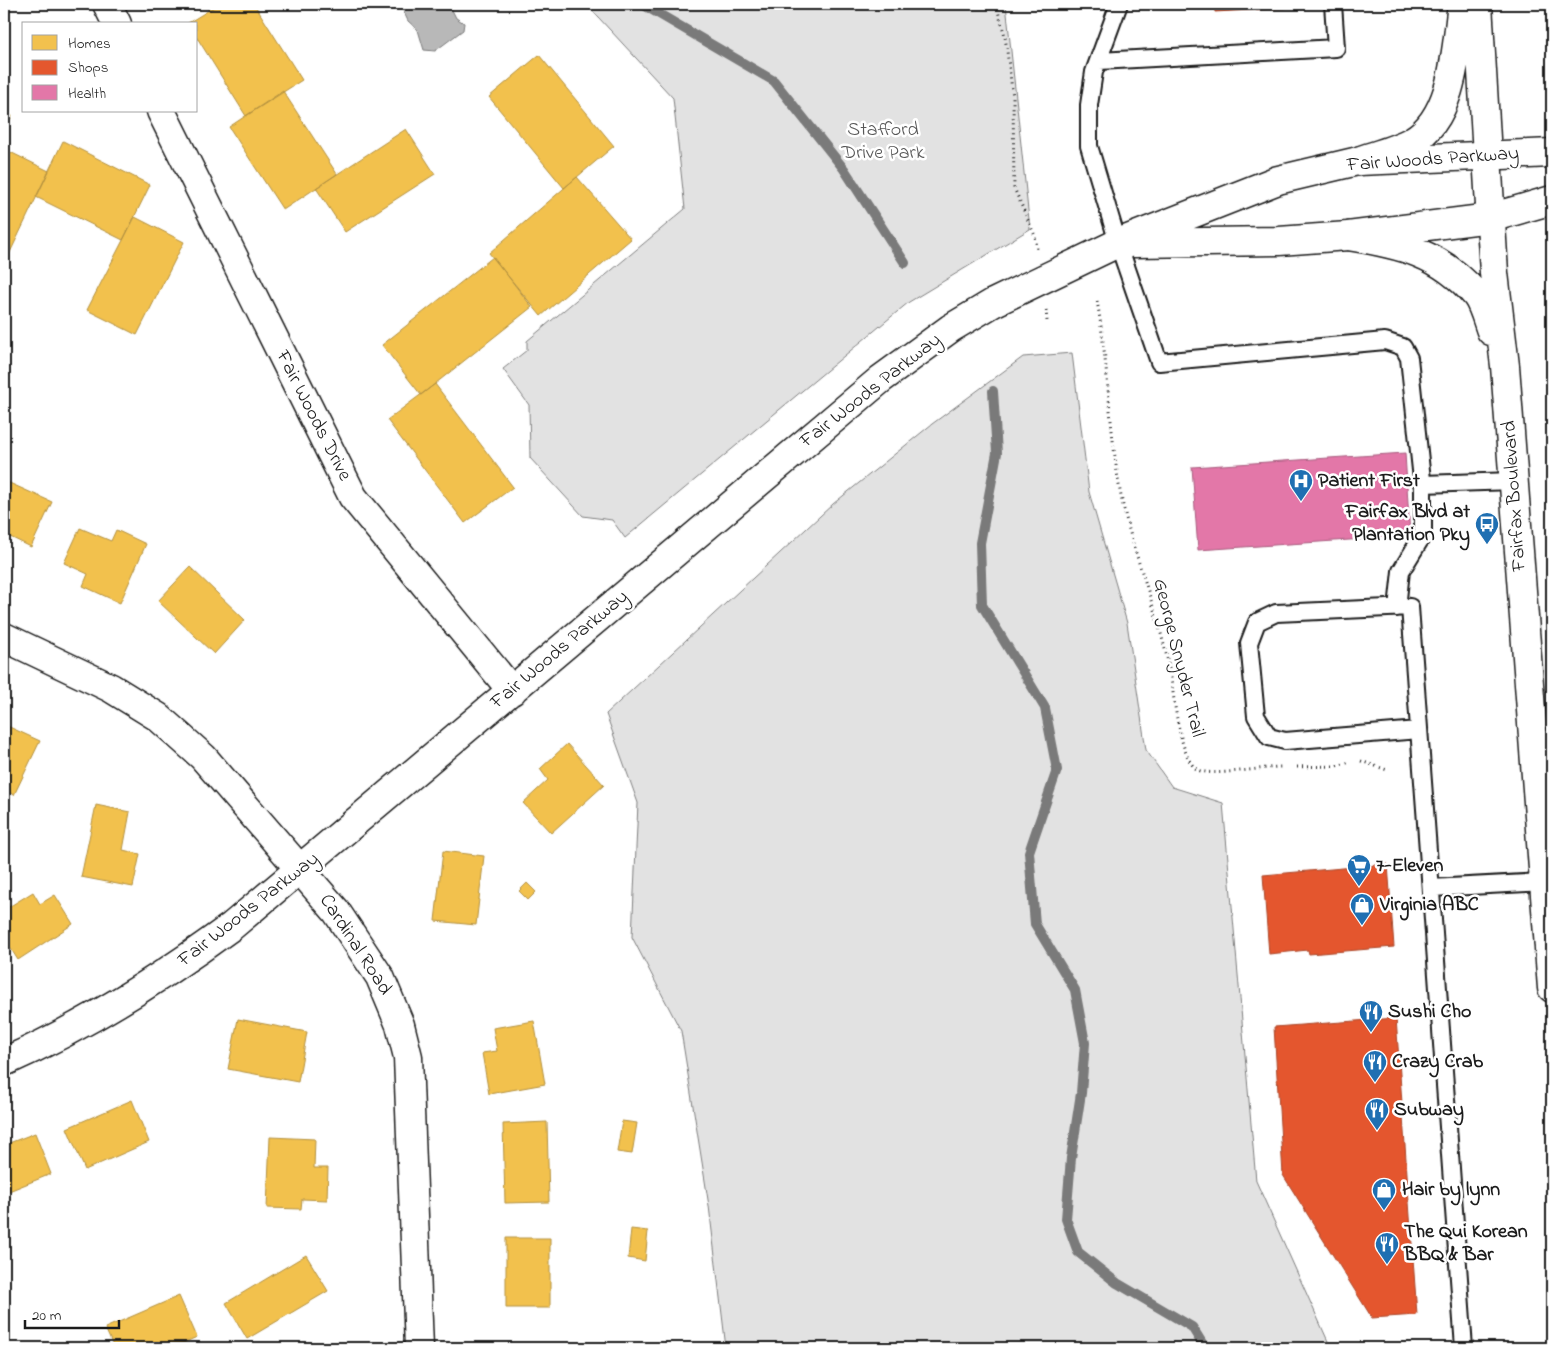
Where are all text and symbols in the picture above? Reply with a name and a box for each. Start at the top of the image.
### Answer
legend [22,22,198,112]
text: Homes [68,33,111,55]
text: Shops [68,57,108,79]
text: Health [68,83,106,105]
park label: Stafford Drive Park [841,116,925,168]
street label: Fair Woods Parkway [1345,140,1520,181]
street label: Fair Woods Parkway [793,326,948,456]
street label: Fair Woods Drive [267,345,358,486]
street label: Fairfax Boulevard [1495,420,1535,573]
place label: Patient First [1318,467,1420,496]
hospital icon: Patient First [1288,468,1314,502]
place label: Fairfax Blvd at Plantation Pky [1344,498,1470,551]
bus stop icon: Fairfax Blvd at Plantation Pky [1474,511,1500,545]
street label: George Snyder Trail [1143,576,1212,740]
street label: Fair Woods Parkway [484,583,635,717]
street label: Fair Woods Parkway [171,845,326,975]
place label: 7-Eleven [1376,852,1443,881]
supermarket icon: 7-Eleven [1346,853,1372,887]
street label: Cardinal Road [311,889,399,1001]
place label: Virginia ABC [1379,891,1479,921]
shop icon: Virginia ABC [1349,892,1375,926]
place label: Sushi Cho [1388,998,1471,1027]
restaurant icon: Sushi Cho [1358,999,1384,1033]
place label: Crazy Crab [1392,1048,1483,1078]
restaurant icon: Crazy Crab [1362,1049,1388,1083]
place label: Subway [1394,1096,1464,1126]
restaurant icon: Subway [1364,1097,1390,1131]
place label: Hair by lynn [1402,1176,1500,1206]
shop icon: Hair by lynn [1371,1177,1397,1211]
place label: The Qui Korean BBQ & Bar [1403,1218,1528,1270]
restaurant icon: The Qui Korean BBQ & Bar [1374,1231,1400,1265]
scale bar [25,1297,119,1329]
text: 20 m [32,1305,62,1327]

